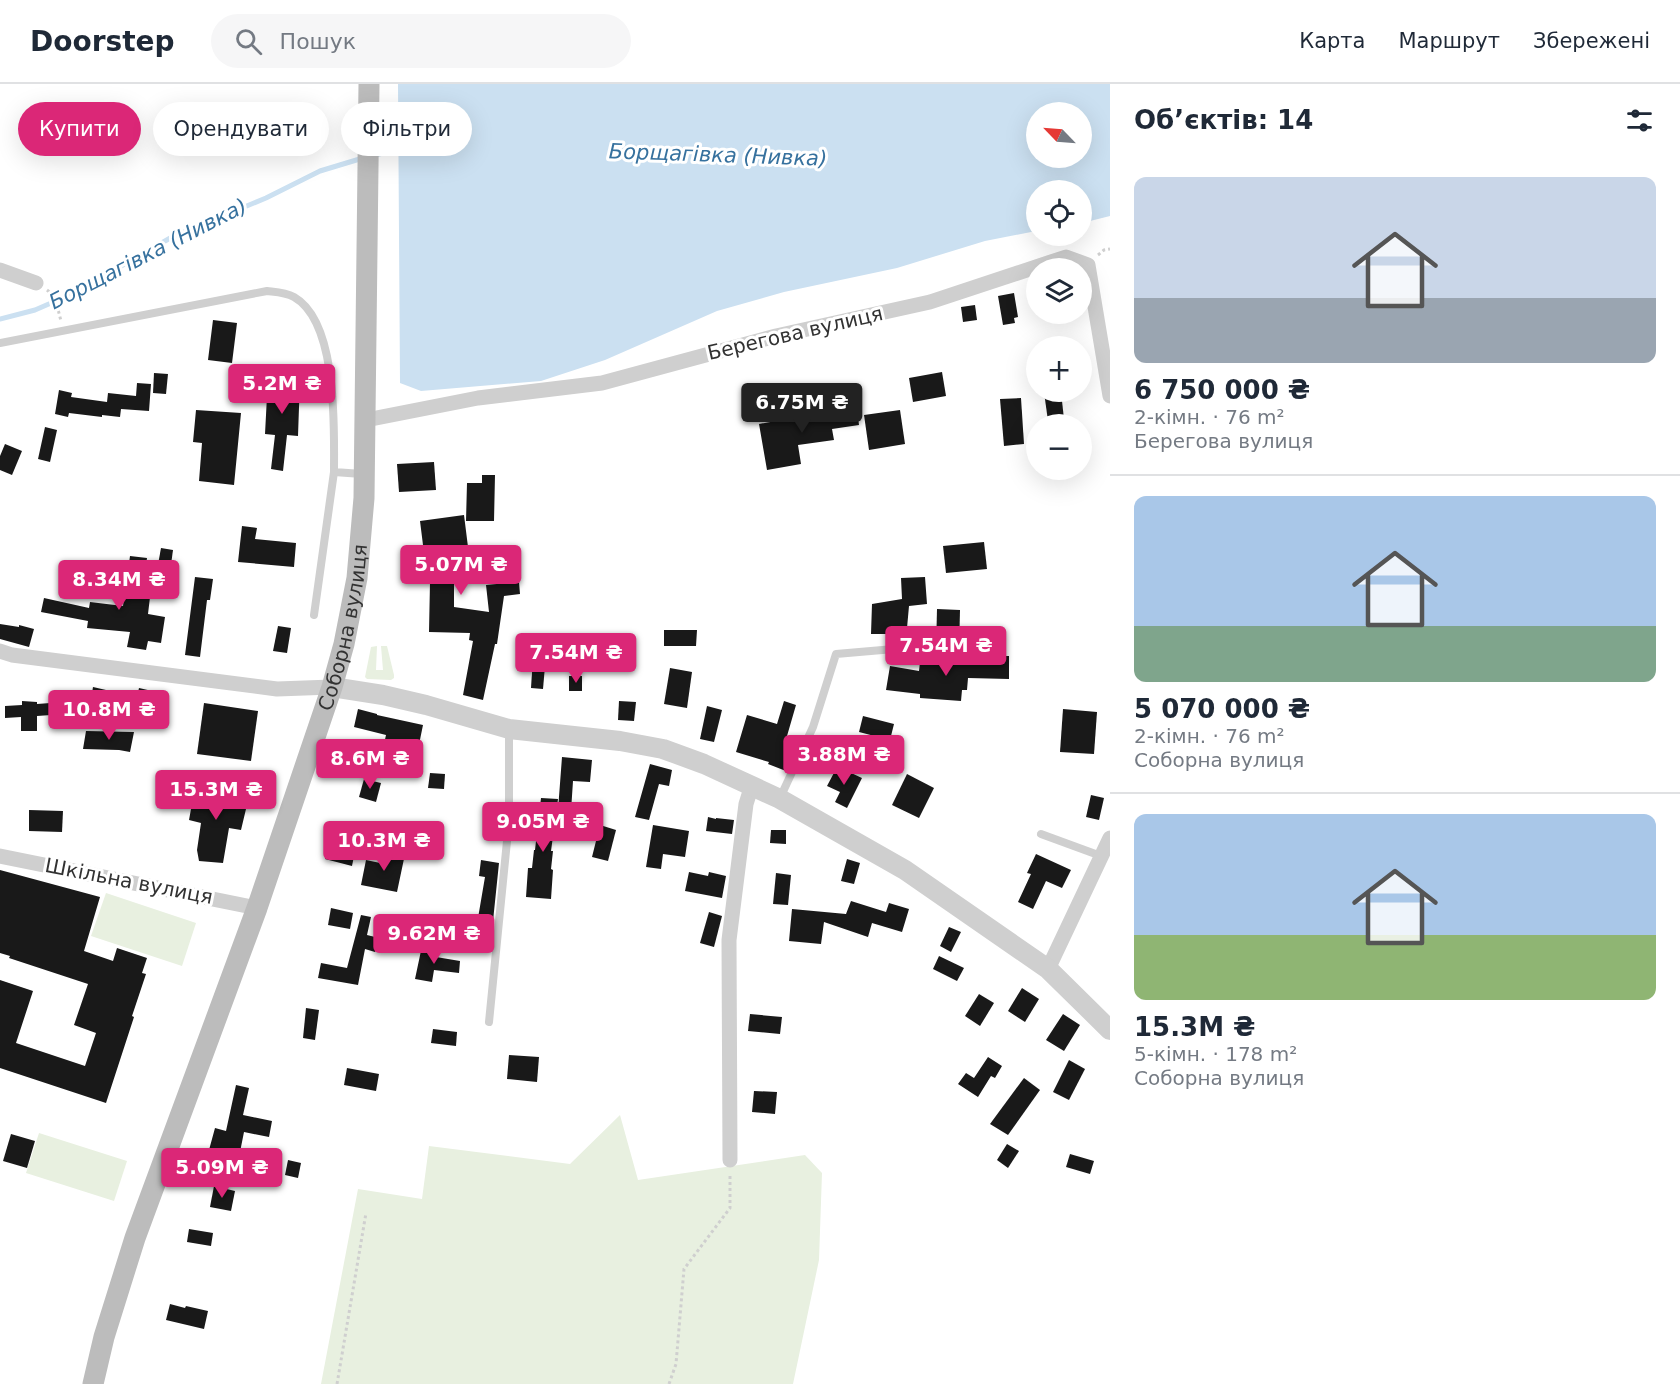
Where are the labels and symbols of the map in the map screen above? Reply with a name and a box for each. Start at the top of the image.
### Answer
north arrow [1026,102,1092,168]
water label: Борщагівка (Нивка) [608,139,828,171]
water label: Борщагівка (Нивка) [45,194,251,314]
street label: Берегова вулиця [705,301,885,365]
pin: 5.2M ₴ [233,364,331,415]
pin: 6.75M ₴ [747,383,857,434]
street label: Соборна вулиця [313,543,372,714]
pin: 5.07M ₴ [406,545,516,596]
pin: 8.34M ₴ [64,560,174,611]
pin: 7.54M ₴ [891,626,1001,677]
pin: 7.54M ₴ [521,633,631,684]
pin: 10.8M ₴ [54,690,164,741]
pin: 3.88M ₴ [789,735,899,786]
pin: 8.6M ₴ [321,739,419,790]
pin: 15.3M ₴ [161,770,271,821]
pin: 9.05M ₴ [488,802,598,853]
pin: 10.3M ₴ [329,821,439,872]
street label: Шкільна вулиця [43,853,215,909]
pin: 9.62M ₴ [379,914,489,965]
pin: 5.09M ₴ [167,1148,277,1199]

